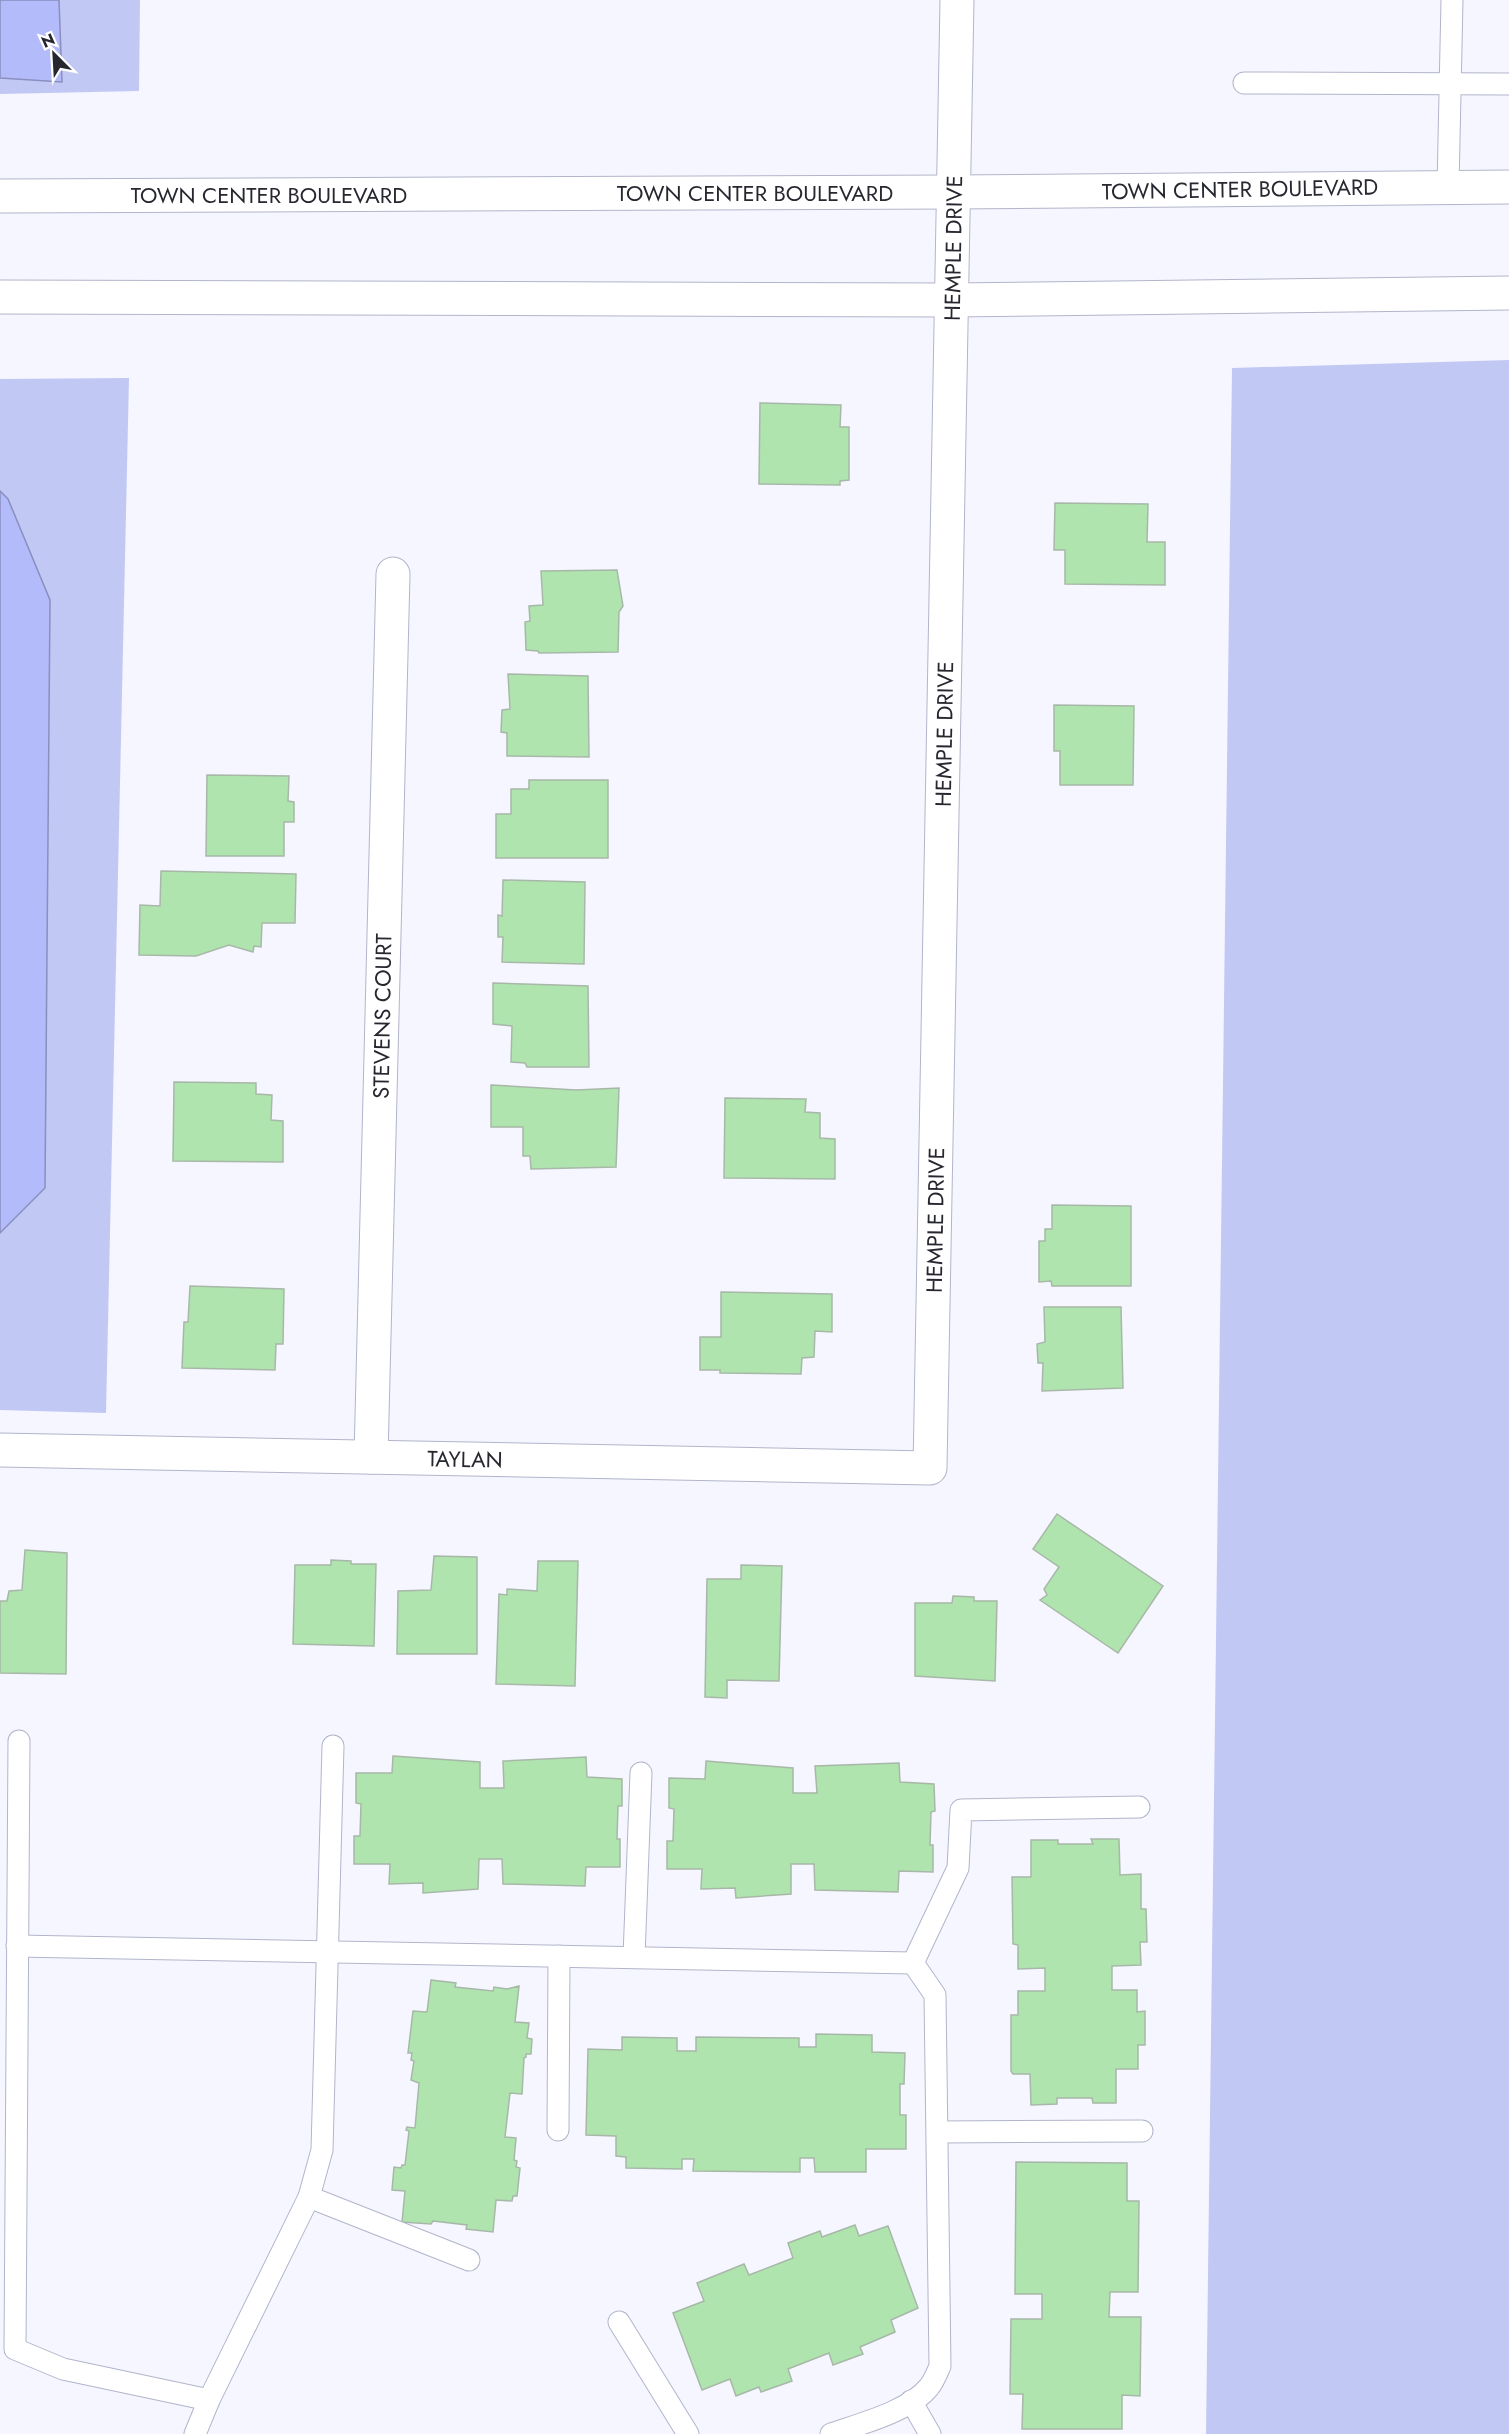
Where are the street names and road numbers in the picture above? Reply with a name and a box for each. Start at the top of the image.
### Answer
street label: TOWN CENTER BOULEVARD [1102,171,1378,207]
street label: HEMPLE DRIVE [936,175,970,321]
street label: TOWN CENTER BOULEVARD [617,177,893,209]
street label: TOWN CENTER BOULEVARD [131,179,407,211]
street label: HEMPLE DRIVE [927,661,961,807]
street label: STEVENS COURT [365,932,399,1099]
street label: HEMPLE DRIVE [918,1147,952,1293]
street label: TAYLAN [427,1442,503,1476]

